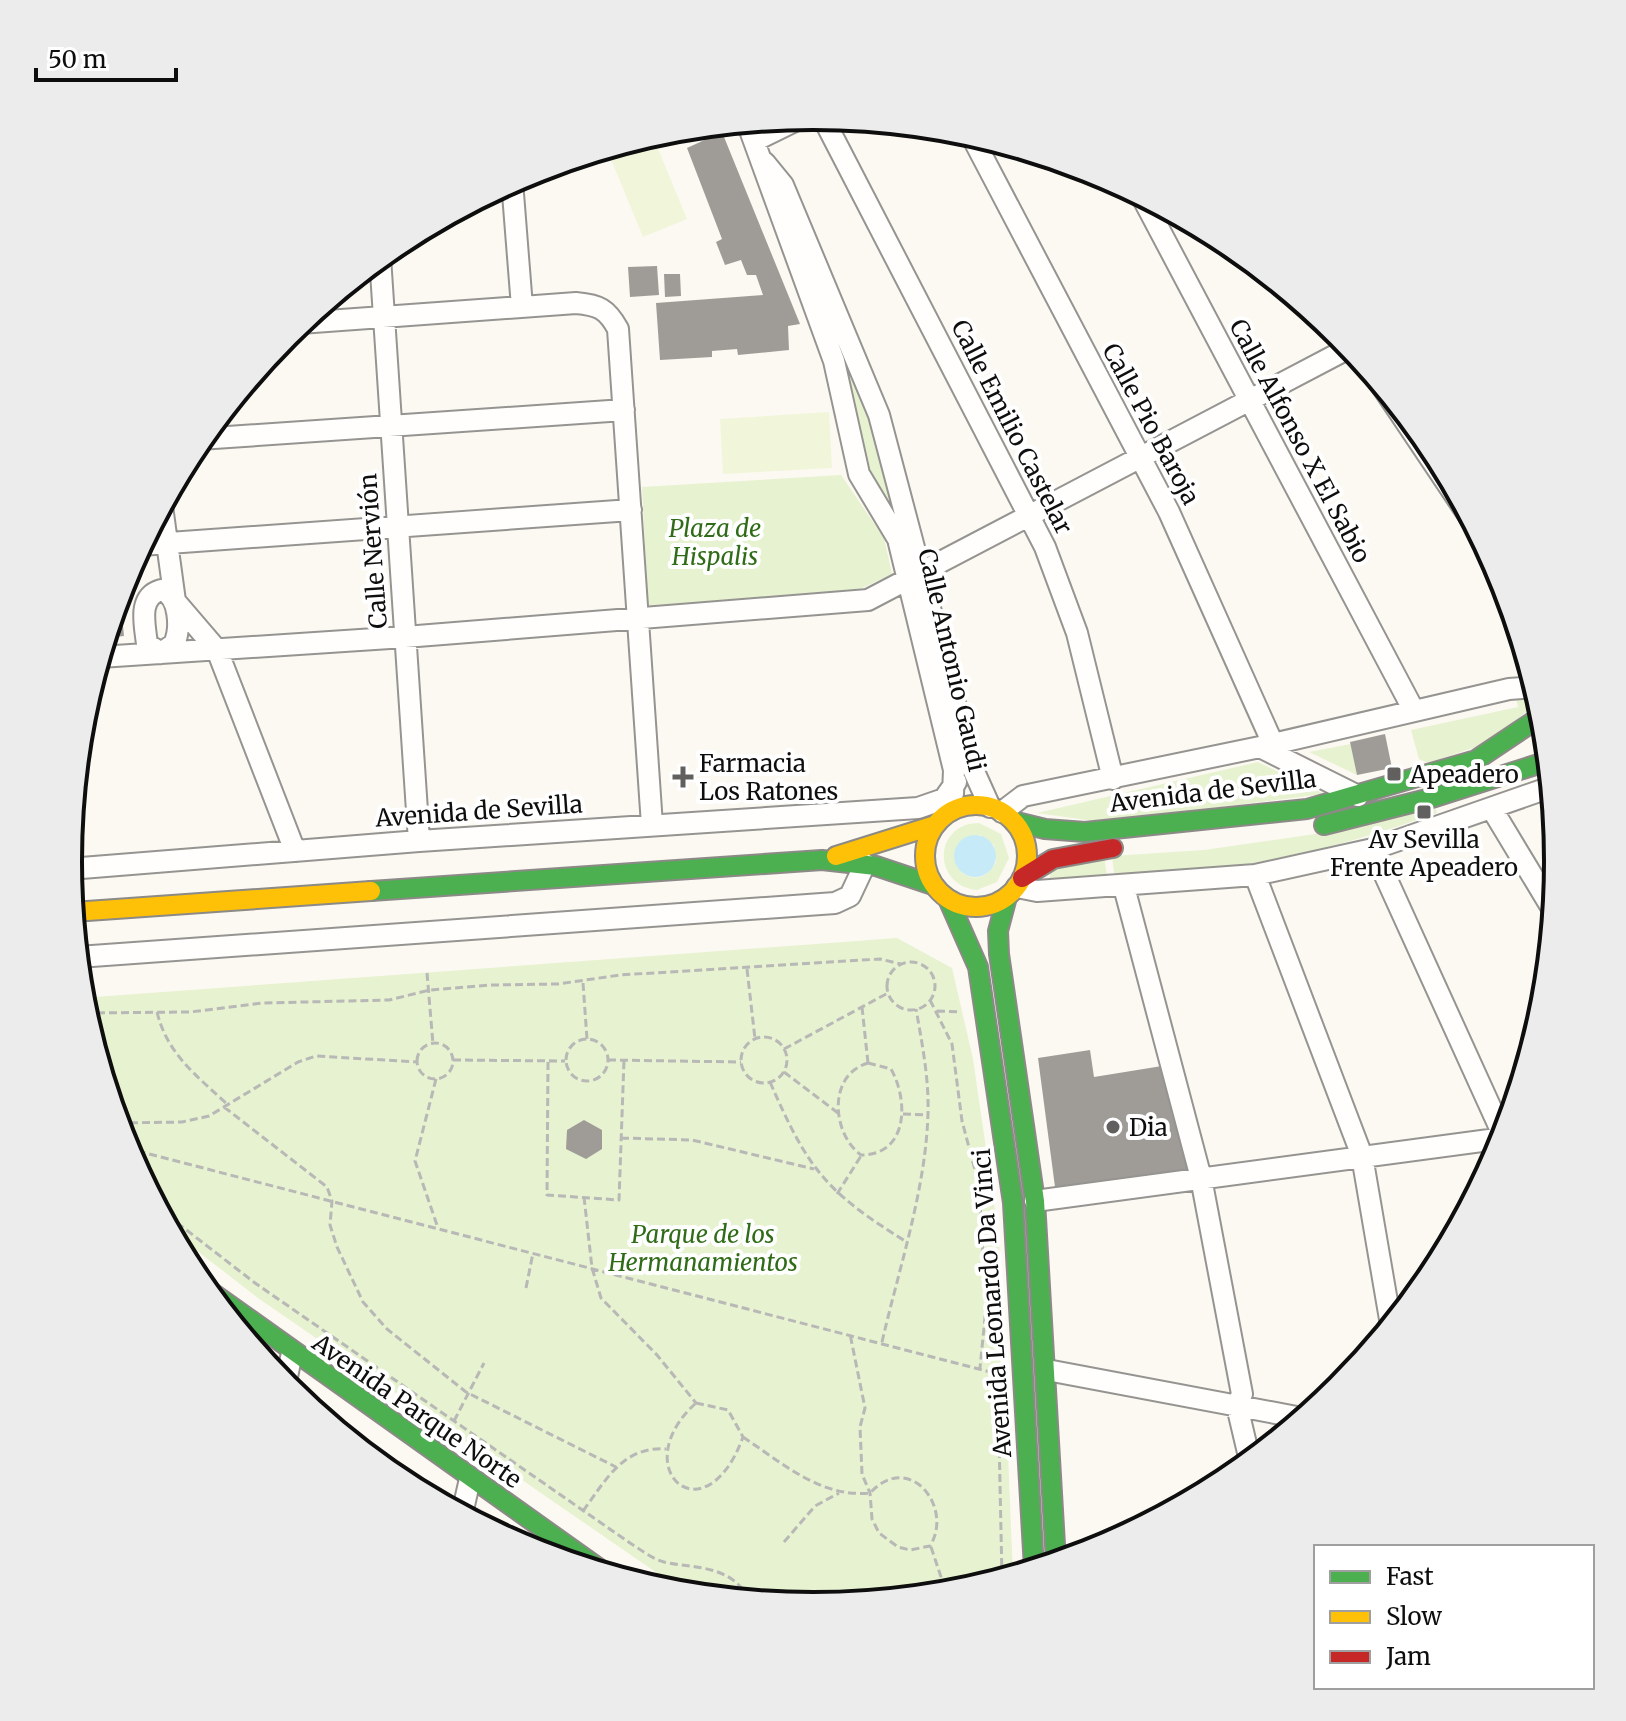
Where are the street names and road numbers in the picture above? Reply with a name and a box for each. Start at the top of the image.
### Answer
street label: Calle Alfonso X El Sabio [1223,314,1377,568]
street label: Calle Emilio Castelar [945,315,1080,540]
street label: Calle Pio Baroja [1095,338,1207,510]
street label: Calle Nervión [352,472,394,630]
street label: Calle Antonio Gaudi [911,546,993,775]
street label: Avenida de Sevilla [1107,763,1318,819]
street label: Avenida de Sevilla [373,788,584,834]
street label: Avenida Leonardo Da Vinci [966,1147,1018,1459]
street label: Avenida Parque Norte [306,1327,527,1495]

